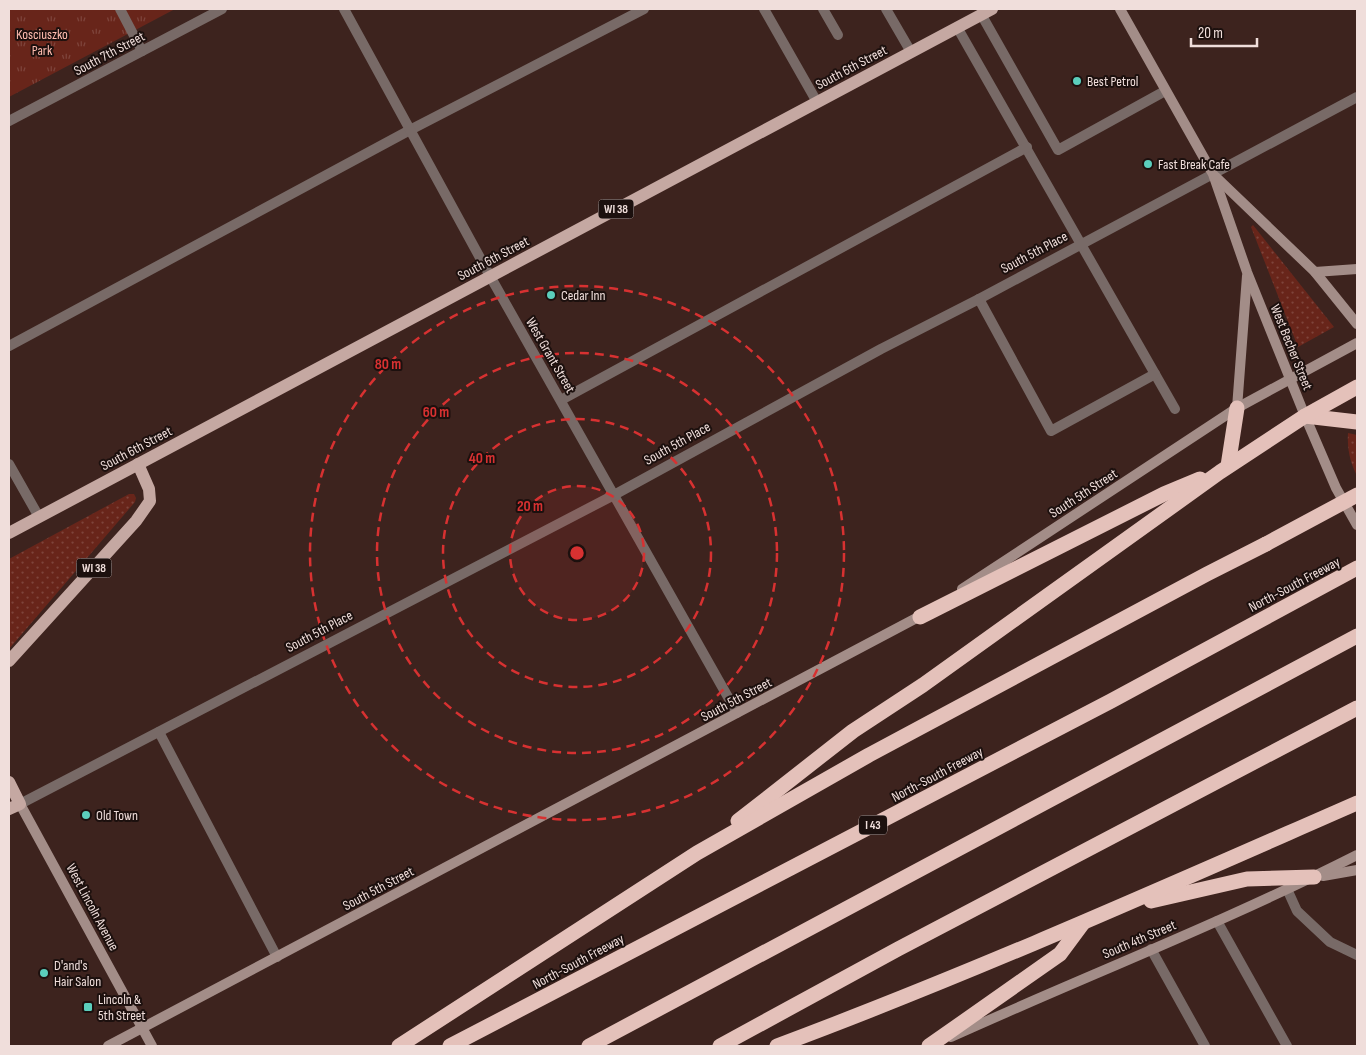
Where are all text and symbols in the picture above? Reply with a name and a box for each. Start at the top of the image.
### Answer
scale bar [1191,15,1257,47]
text: 20 m [1198,24,1223,43]
park label: Kosciuszko Park [16,26,68,59]
street label: South 7th Street [71,28,148,79]
street label: South 6th Street [813,42,890,93]
place label: Best Petrol [1087,73,1138,90]
marker: Best Petrol [1071,75,1083,87]
place label: Fast Break Cafe [1158,156,1230,173]
marker: Fast Break Cafe [1142,158,1154,170]
road number: WI 38 [598,200,634,218]
street label: South 5th Place [998,228,1071,277]
street label: South 6th Street [455,233,532,284]
place label: Cedar Inn [561,287,606,304]
marker: Cedar Inn [545,289,557,301]
street label: West Becher Street [1267,302,1316,393]
street label: West Grant Street [522,314,579,396]
text: 80 m [375,355,401,374]
text: 60 m [423,403,449,422]
street label: South 5th Place [641,418,713,469]
street label: South 6th Street [98,423,175,474]
text: 40 m [469,449,495,468]
street label: South 5th Street [1046,465,1121,522]
text: 20 m [517,497,543,516]
centre of rings [568,544,586,562]
street label: North-South Freeway [1246,553,1343,616]
road number: WI 38 [76,558,112,578]
street label: South 5th Place [283,607,356,656]
street label: South 5th Street [698,674,775,725]
street label: North-South Freeway [889,743,986,806]
place label: Old Town [96,807,138,824]
marker: Old Town [80,809,92,821]
road number: I 43 [859,816,887,834]
street label: West Lincoln Avenue [62,861,123,954]
street label: South 5th Street [340,863,417,914]
street label: South 4th Street [1100,916,1178,963]
street label: North-South Freeway [530,930,627,993]
place label: D'and's Hair Salon [54,957,101,990]
marker: D'and's Hair Salon [38,967,50,979]
place label: Lincoln & 5th Street [98,991,146,1024]
marker: Lincoln & 5th Street [82,1001,94,1013]

